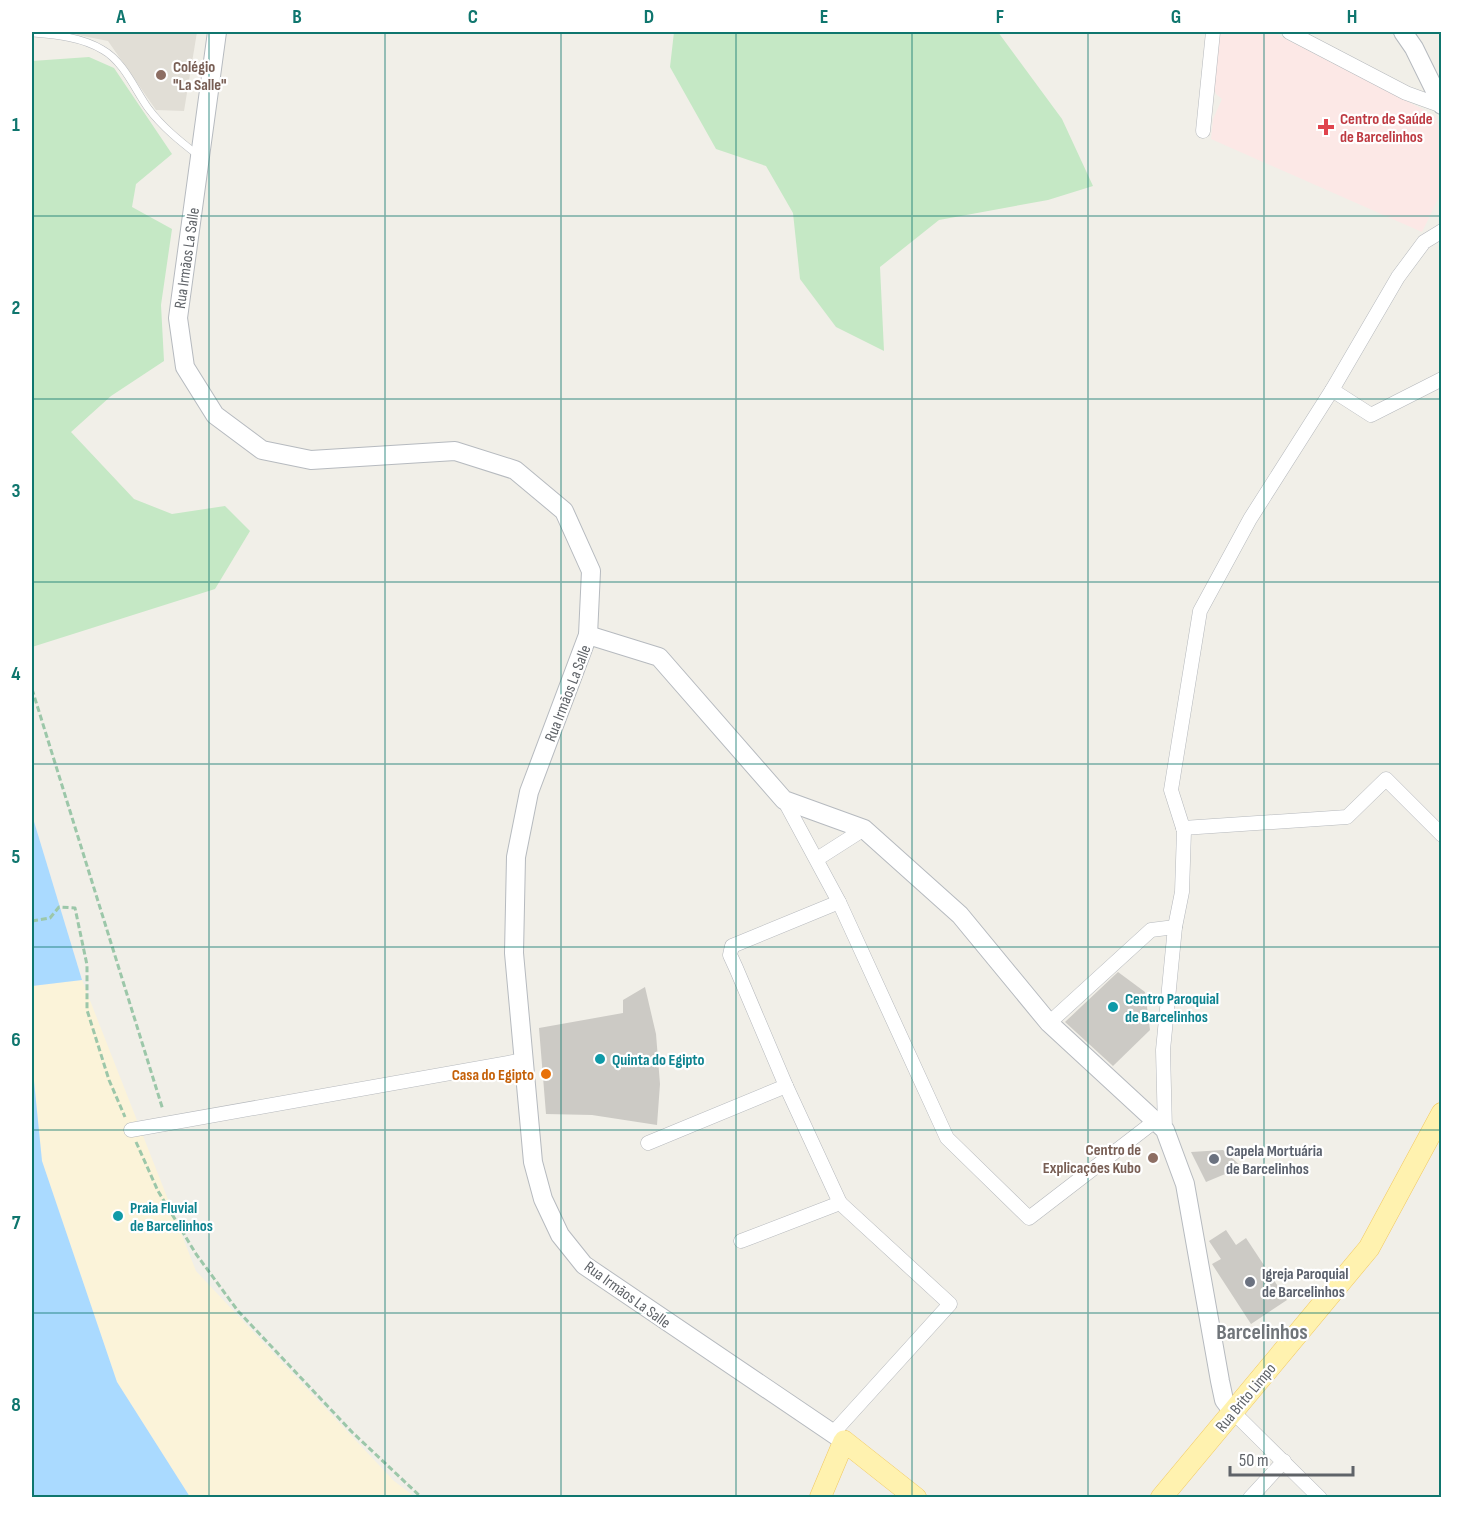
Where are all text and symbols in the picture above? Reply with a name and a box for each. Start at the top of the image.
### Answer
text: A [115,5,126,29]
text: B [292,5,302,29]
text: C [468,5,478,29]
text: D [644,5,654,29]
text: E [820,5,828,29]
text: F [996,5,1004,29]
text: G [1171,5,1181,29]
text: H [1347,5,1357,29]
place label: Colégio "La Salle" [173,58,227,95]
marker: Colégio "La Salle" [154,68,168,82]
place label: Centro de Saúde de Barcelinhos [1340,110,1433,147]
text: 1 [12,113,20,137]
marker: Centro de Saúde de Barcelinhos [1317,118,1335,136]
street label: Rua Irmãos La Salle [171,206,204,310]
text: 2 [12,296,20,320]
text: 3 [12,479,21,503]
street label: Rua Irmãos La Salle [541,643,596,745]
text: 4 [11,662,21,686]
text: 5 [12,845,21,869]
place label: Centro Paroquial de Barcelinhos [1125,990,1219,1027]
marker: Centro Paroquial de Barcelinhos [1106,1000,1120,1014]
text: 6 [11,1028,21,1052]
place label: Quinta do Egipto [612,1051,705,1070]
marker: Quinta do Egipto [593,1052,607,1066]
place label: Casa do Egipto [452,1066,534,1085]
marker: Casa do Egipto [539,1067,553,1081]
place label: Centro de Explicações Kubo [1043,1141,1141,1178]
place label: Capela Mortuária de Barcelinhos [1226,1142,1322,1179]
marker: Centro de Explicações Kubo [1146,1151,1160,1165]
marker: Capela Mortuária de Barcelinhos [1207,1152,1221,1166]
place label: Praia Fluvial de Barcelinhos [130,1199,213,1236]
marker: Praia Fluvial de Barcelinhos [111,1209,125,1223]
text: 7 [12,1211,21,1235]
street label: Rua Irmãos La Salle [580,1258,674,1333]
place label: Igreja Paroquial de Barcelinhos [1262,1265,1348,1302]
marker: Igreja Paroquial de Barcelinhos [1243,1275,1257,1289]
district label: Barcelinhos [1216,1319,1308,1346]
street label: Rua Brito Limpo [1212,1360,1280,1436]
text: 8 [11,1393,21,1417]
scale bar [1230,1439,1353,1477]
text: 50 m [1239,1450,1269,1471]

